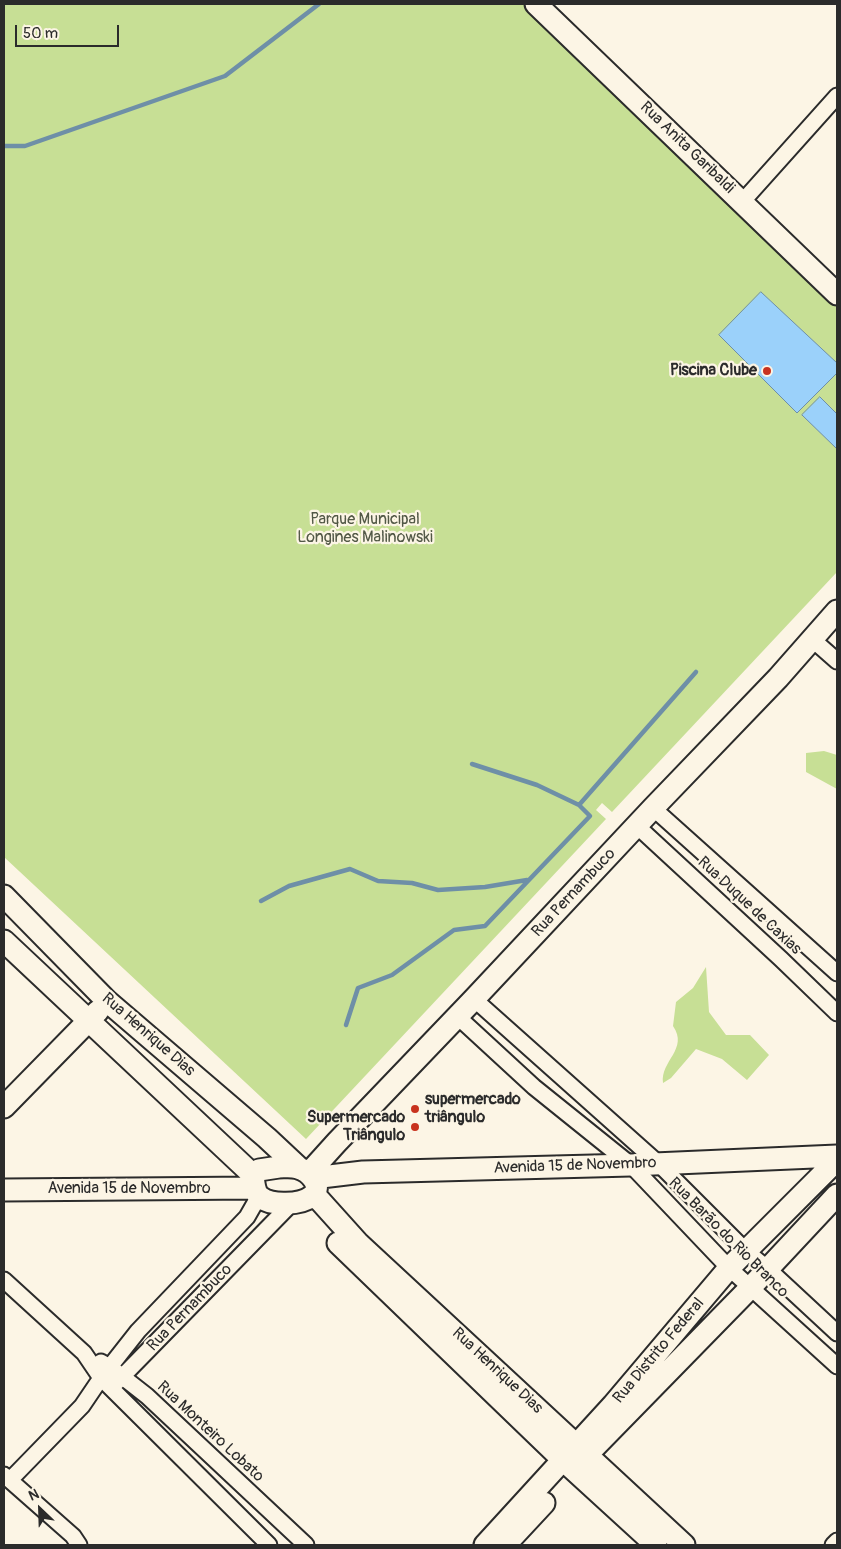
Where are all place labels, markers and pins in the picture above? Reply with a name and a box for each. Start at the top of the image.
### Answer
place label: Piscina Clube [670,361,757,381]
marker: Piscina Clube [761,365,773,377]
place label: supermercado triângulo [425,1090,521,1128]
marker: supermercado triângulo [409,1103,421,1115]
place label: Supermercado Triângulo [307,1108,405,1146]
marker: Supermercado Triângulo [409,1121,421,1133]

